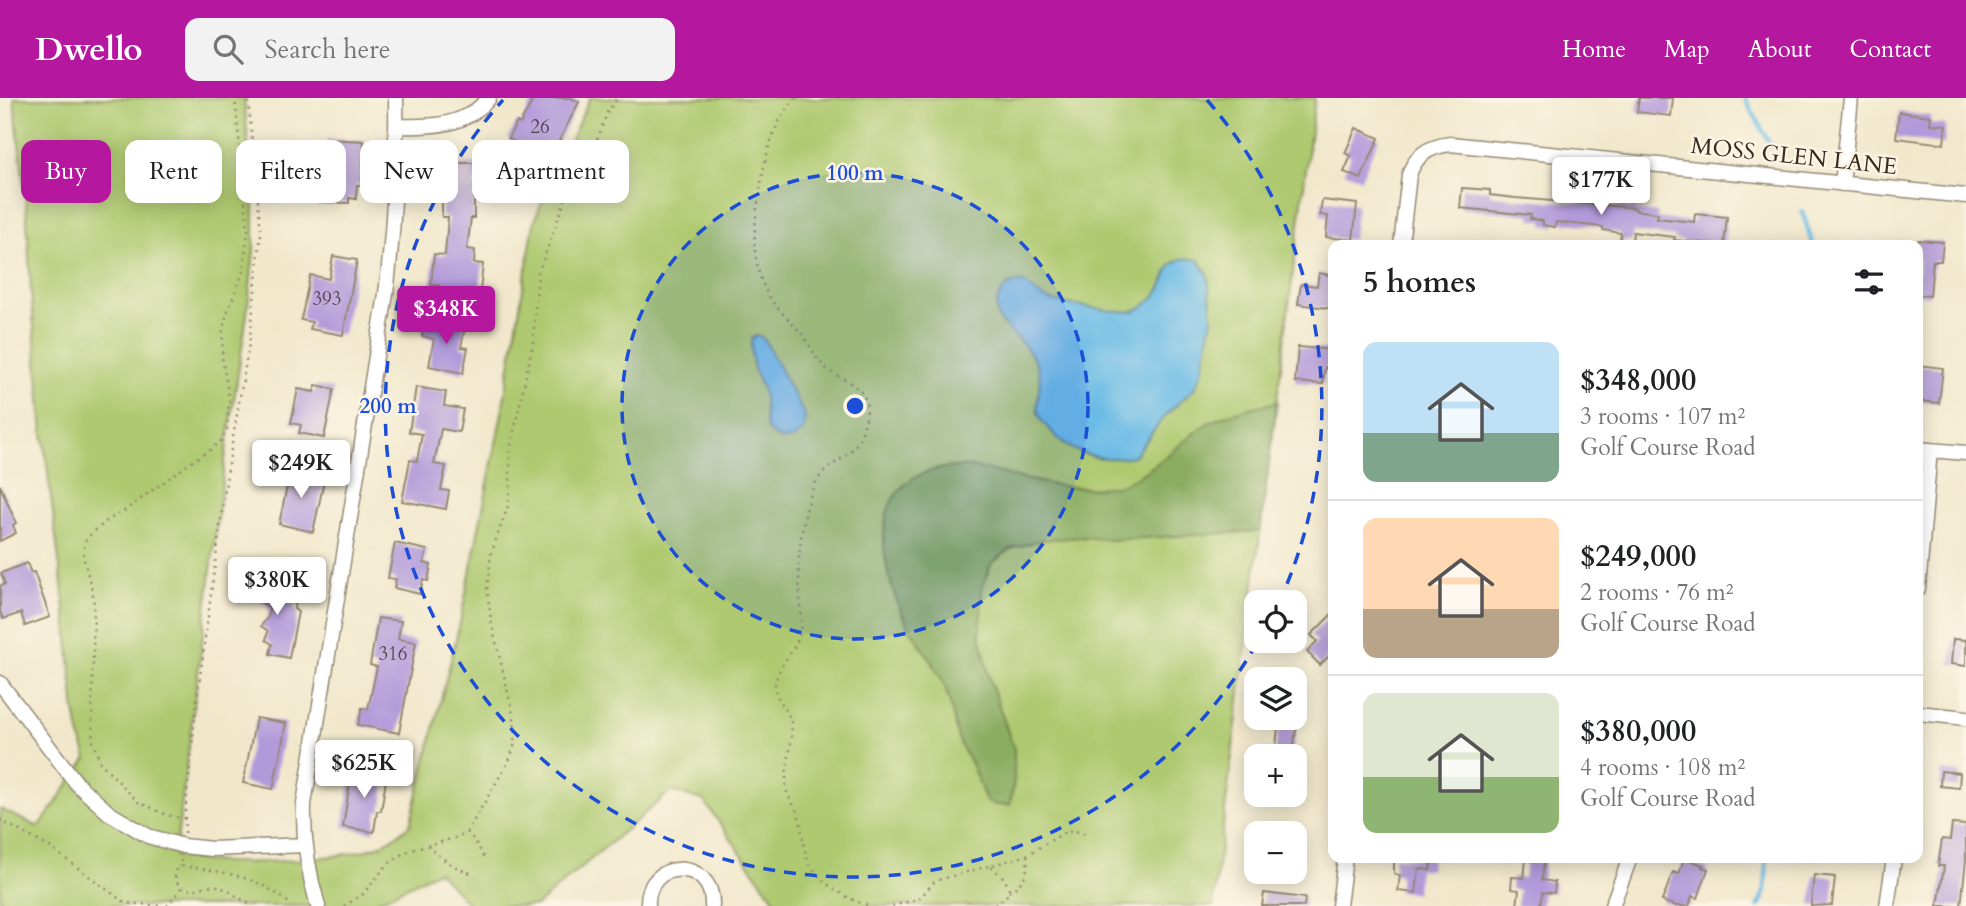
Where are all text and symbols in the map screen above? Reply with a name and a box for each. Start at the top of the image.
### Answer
search box [185,18,675,81]
text: Dwello [35,27,143,72]
icon: search [209,30,247,68]
text: Search here [265,32,391,67]
text: Home [1562,33,1626,66]
text: Map [1664,33,1710,66]
text: About [1748,33,1812,66]
text: Contact [1850,33,1931,66]
house number: 26 [530,114,550,140]
street label: MOSS GLEN LANE [1689,130,1899,182]
chip: Buy [21,140,111,203]
chip: Rent [125,140,222,203]
chip: Filters [236,140,346,203]
chip: New [360,140,458,203]
chip: Apartment [472,140,629,203]
pin: $177K [1552,158,1650,217]
text: 100 m [826,159,884,188]
text: $177K [1568,164,1634,195]
text: 5 homes [1363,262,1476,303]
icon: filters [1850,263,1888,301]
house number: 393 [312,286,342,312]
pin: $348K [397,286,495,346]
text: $348K [413,293,479,324]
text: $348,000 [1580,360,1696,401]
icon: home [1419,370,1503,454]
text: 200 m [359,392,417,421]
centre of rings [843,394,867,418]
text: 3 rooms · 107 m² [1580,401,1745,432]
text: Golf Course Road [1580,432,1756,463]
pin: $249K [252,440,350,500]
text: $249K [268,447,334,478]
text: $249,000 [1580,536,1696,577]
icon: home [1419,546,1503,630]
pin: $380K [228,558,326,617]
text: $380K [244,564,310,595]
text: 2 rooms · 76 m² [1580,577,1733,608]
map controls [1244,590,1307,884]
button: locate [1244,590,1307,653]
text: Golf Course Road [1580,608,1756,639]
house number: 316 [378,641,408,667]
button: layers [1244,667,1307,730]
text: $380,000 [1580,711,1696,752]
icon: home [1419,721,1503,805]
pin: $625K [315,740,413,800]
button: + [1244,744,1307,807]
text: $625K [331,747,397,778]
text: 4 rooms · 108 m² [1580,752,1745,783]
text: Golf Course Road [1580,783,1756,814]
button: − [1244,821,1307,884]

